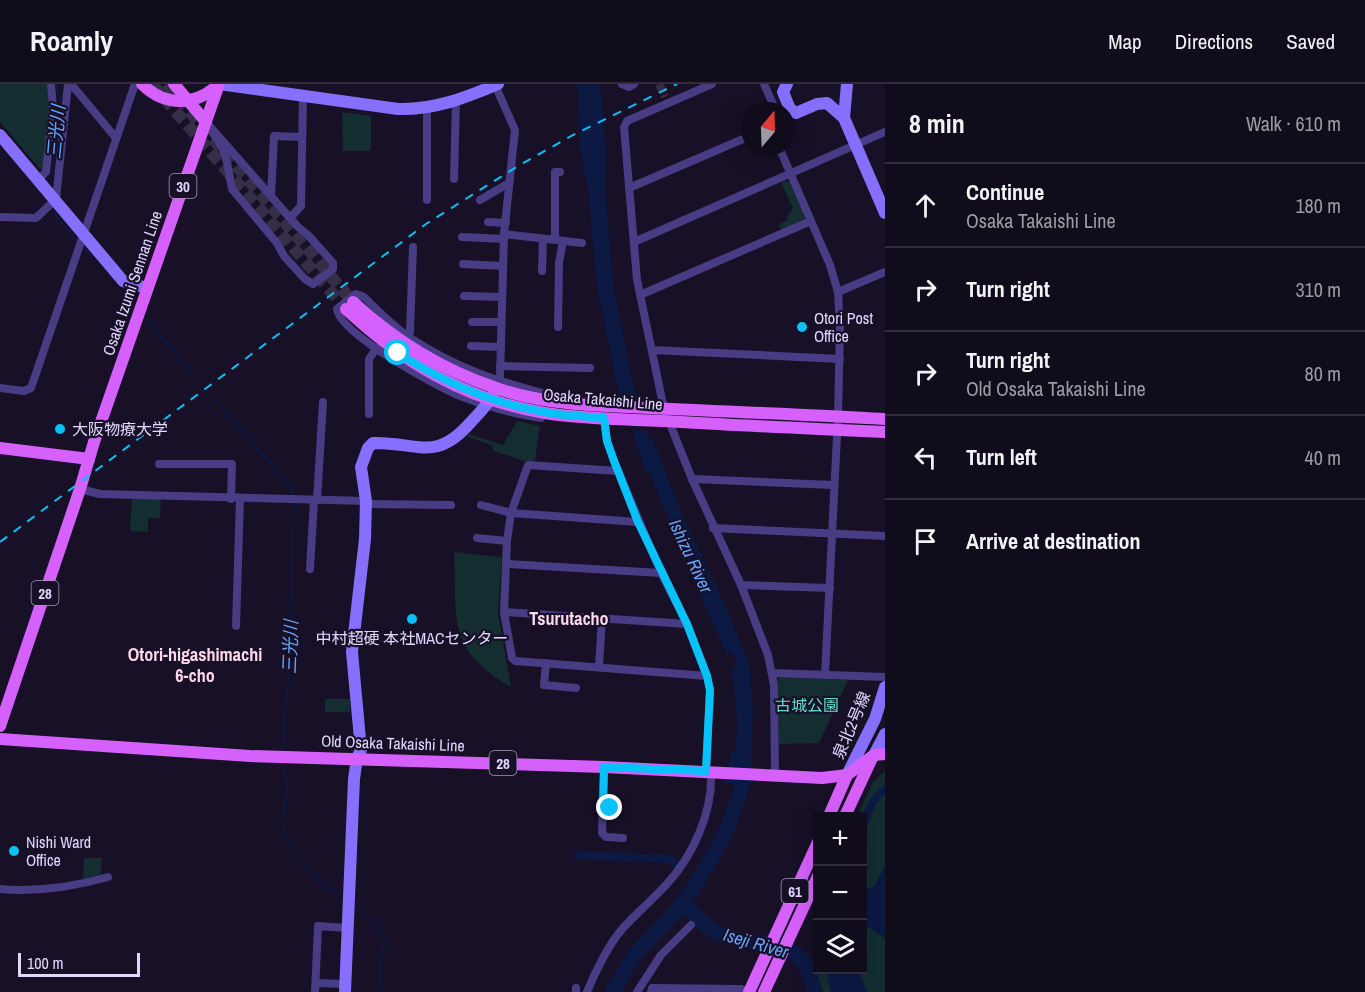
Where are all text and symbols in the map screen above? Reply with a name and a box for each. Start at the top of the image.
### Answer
text: Roamly [30,22,113,60]
text: Map [1108,27,1142,56]
text: Directions [1175,27,1253,56]
text: Saved [1286,27,1335,56]
water label: 三光川 [41,102,71,160]
north arrow [741,102,795,156]
text: 8 min [909,106,965,141]
text: Walk · 610 m [1246,110,1341,137]
road number: 30 [170,174,196,198]
text: Continue [966,177,1044,207]
icon: ahead [909,189,942,222]
text: 180 m [1295,192,1341,219]
text: Osaka Takaishi Line [966,207,1116,234]
street label: Osaka Izumi Sennan Line [97,208,167,358]
icon: right [909,273,942,306]
text: Turn right [966,274,1050,304]
text: 310 m [1295,276,1341,303]
place label: Otori Post Office [814,307,873,347]
marker: Otori Post Office [795,320,809,334]
route start [384,339,410,365]
text: Turn right [966,345,1050,375]
icon: right [909,357,942,390]
text: 80 m [1305,360,1341,387]
text: Old Osaka Takaishi Line [966,375,1146,402]
street label: Osaka Takaishi Line [542,383,664,415]
place label: 大阪物療大学 [72,418,168,440]
marker: 大阪物療大学 [53,422,67,436]
icon: left [909,441,942,474]
text: Turn left [966,442,1037,472]
text: 40 m [1305,444,1341,471]
water label: Ishizu River [663,515,719,598]
icon: arrive [909,525,942,558]
text: Arrive at destination [966,526,1140,556]
road number: 28 [32,581,58,605]
district label: Tsurutacho [529,606,609,631]
marker: 中村超硬 本社MACセンター [405,612,419,626]
water label: 三光川 [277,618,304,674]
place label: 中村超硬 本社MACセンター [316,627,508,649]
district label: Otori-higashimachi 6-cho [128,642,262,688]
street label: 泉北2号線 [827,688,875,762]
park label: 古城公園 [775,694,839,716]
street label: Old Osaka Takaishi Line [321,729,465,757]
road number: 28 [490,751,516,775]
route end [596,794,622,820]
map controls [813,812,867,974]
button: + [813,812,867,866]
place label: Nishi Ward Office [26,831,91,871]
marker: Nishi Ward Office [7,844,21,858]
button: − [813,866,867,920]
road number: 61 [782,879,808,903]
button: layers [813,920,867,974]
water label: Iseji River [721,922,792,964]
scale bar [18,950,140,978]
text: 100 m [27,952,63,974]

